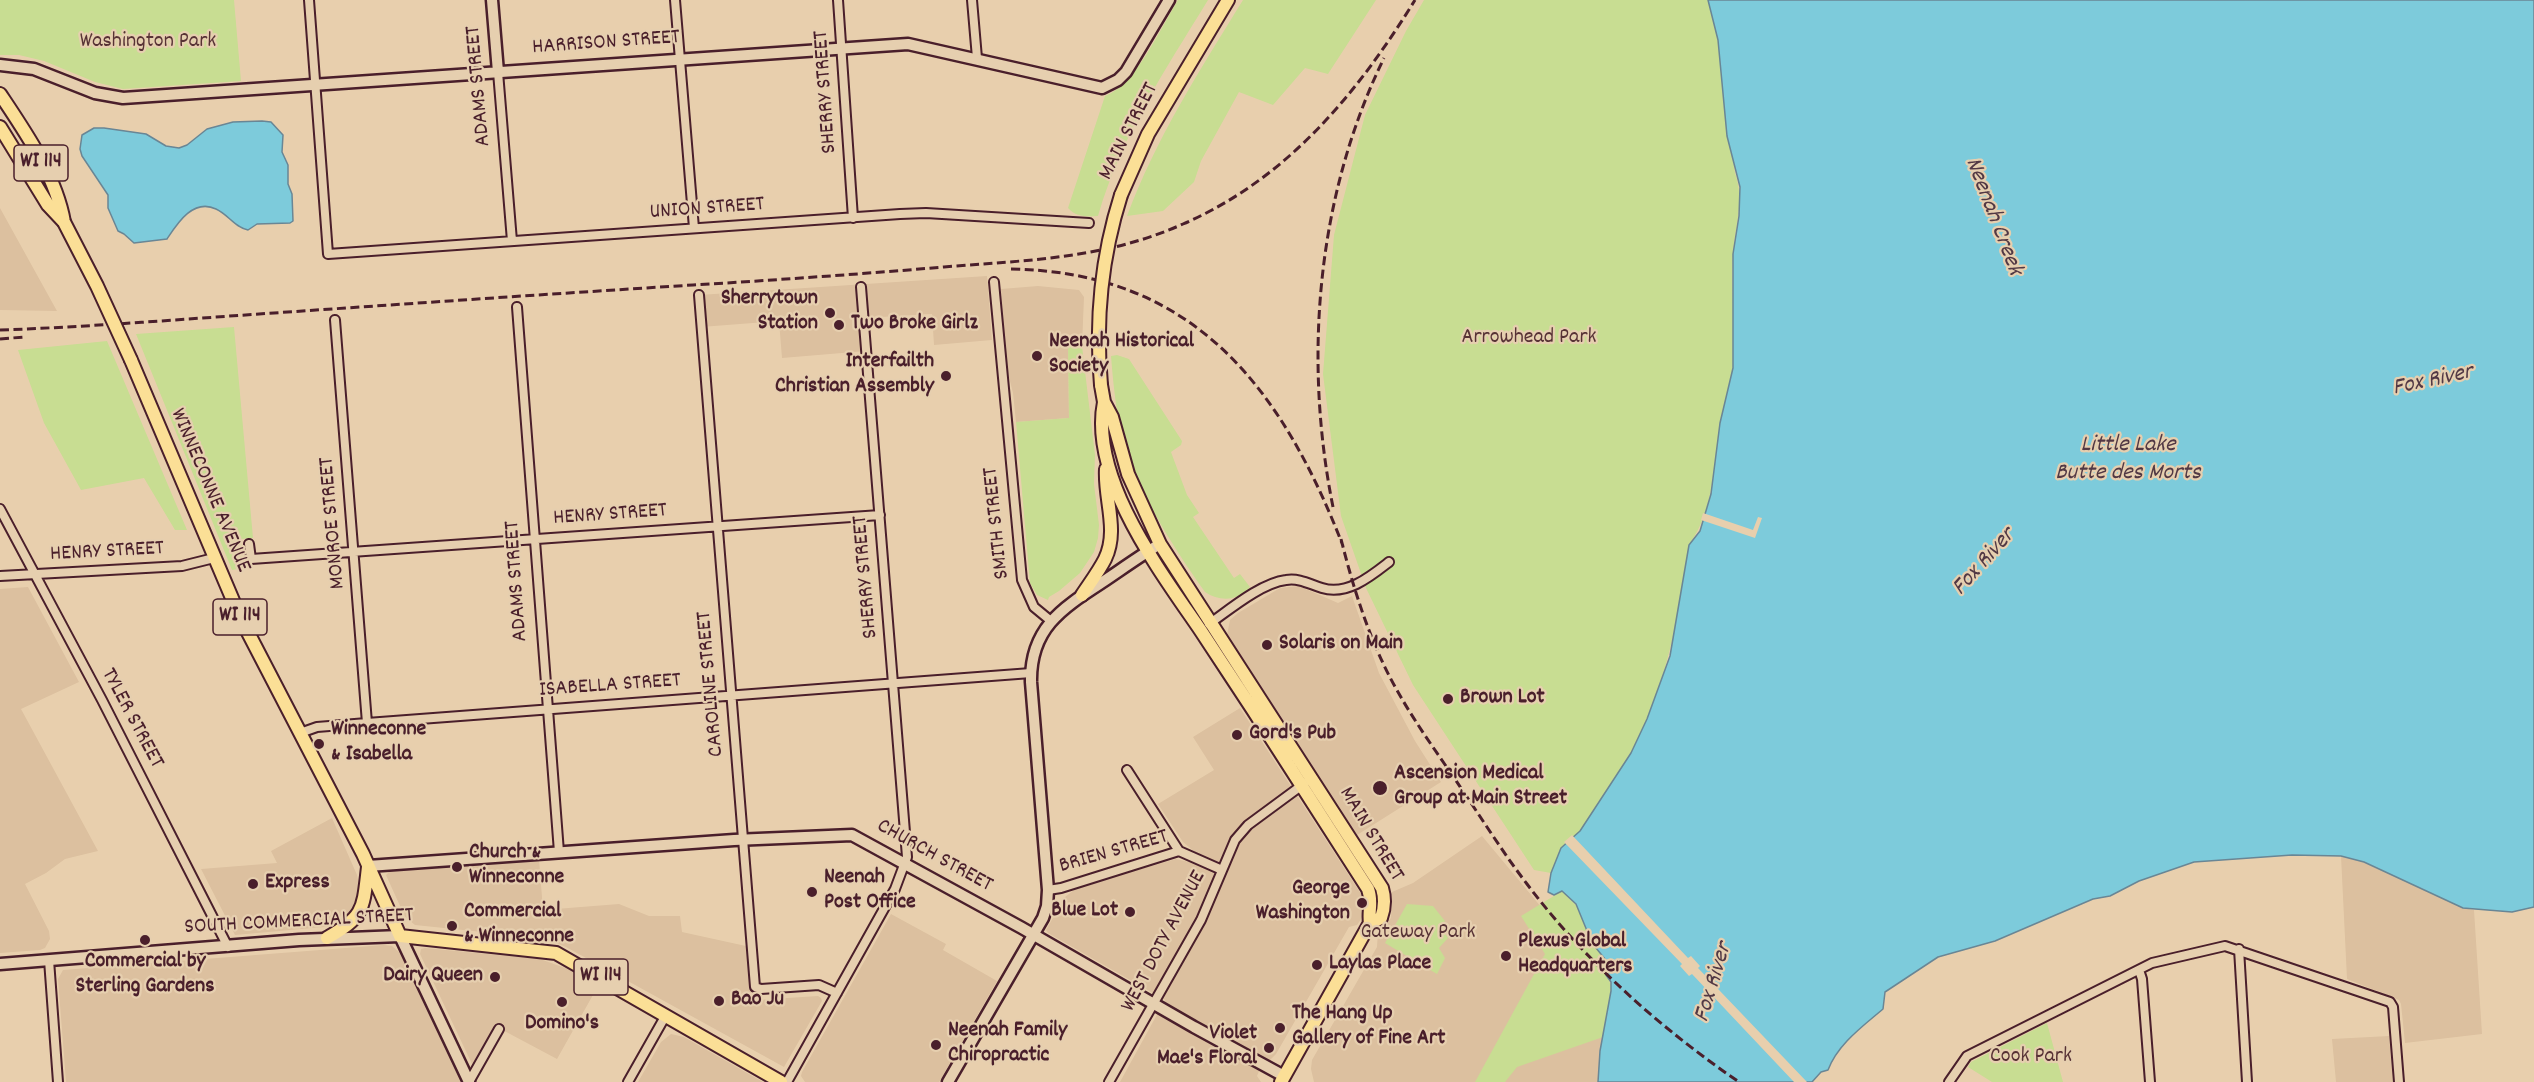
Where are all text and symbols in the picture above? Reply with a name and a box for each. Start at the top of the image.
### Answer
street label: ADAMS STREET [462,25,498,147]
street label: HARRISON STREET [531,26,681,62]
street label: SHERRY STREET [810,29,844,155]
park label: Washington Park [80,30,216,56]
street label: MAIN STREET [1094,79,1166,185]
road number: WI 114 [14,145,68,181]
water label: Neenah Creek [1956,154,2028,280]
street label: UNION STREET [649,193,765,227]
place label: Sherrytown Station [721,287,818,338]
marker: Sherrytown Station [823,306,837,320]
place label: Two Broke Girlz [851,312,978,338]
marker: Two Broke Girlz [832,318,846,332]
park label: Arrowhead Park [1461,326,1597,352]
place label: Neenah Historical Society [1049,330,1194,382]
marker: Neenah Historical Society [1030,349,1044,363]
place label: Interfailth Christian Assembly [775,350,934,402]
water label: Fox River [2390,359,2476,405]
marker: Interfailth Christian Assembly [939,369,953,383]
street label: WINNECONNE AVENUE [163,405,255,577]
water label: Little Lake Butte des Morts [2055,433,2201,489]
street label: MONROE STREET [315,456,353,590]
street label: SMITH STREET [979,466,1017,580]
street label: HENRY STREET [552,499,668,533]
street label: SHERRY STREET [848,514,886,640]
street label: ADAMS STREET [501,520,535,642]
water label: Fox River [1947,523,2023,603]
street label: HENRY STREET [49,537,165,569]
road number: WI 114 [213,599,267,635]
street label: CAROLINE STREET [692,610,732,758]
place label: Solaris on Main [1279,632,1403,658]
marker: Solaris on Main [1260,638,1274,652]
street label: TYLER STREET [94,664,168,774]
street label: ISABELLA STREET [538,669,682,705]
place label: Brown Lot [1460,686,1545,712]
marker: Brown Lot [1441,692,1455,706]
place label: Winneconne & Isabella [331,718,426,770]
place label: Gord's Pub [1249,722,1336,748]
marker: Gord's Pub [1230,728,1244,742]
marker: Winneconne & Isabella [312,737,326,751]
place label: Ascension Medical Group at Main Street [1394,762,1567,813]
marker: Ascension Medical Group at Main Street [1371,779,1389,797]
street label: MAIN STREET [1331,783,1409,887]
street label: CHURCH STREET [871,814,997,900]
street label: BRIEN STREET [1057,825,1171,881]
place label: Church & Winneconne [469,841,564,892]
marker: Church & Winneconne [450,860,464,874]
place label: Neenah Post Office [824,866,916,918]
street label: WEST DOTY AVENUE [1117,867,1213,1017]
place label: Express [265,871,330,897]
marker: Express [246,877,260,891]
place label: George Washington [1256,877,1350,928]
marker: Neenah Post Office [805,885,819,899]
marker: George Washington [1355,896,1369,910]
place label: Blue Lot [1051,899,1118,925]
place label: Commercial & Winneconne [464,900,574,951]
street label: SOUTH COMMERCIAL STREET [184,904,414,942]
marker: Blue Lot [1123,905,1137,919]
marker: Commercial & Winneconne [445,919,459,933]
park label: Gateway Park [1360,921,1476,947]
place label: Plexus Global Headquarters [1518,930,1633,981]
marker: Commercial by Sterling Gardens [138,933,152,947]
water label: Fox River [1689,940,1741,1026]
marker: Plexus Global Headquarters [1499,949,1513,963]
place label: Commercial by Sterling Gardens [76,950,214,1002]
place label: Laylas Place [1329,952,1431,978]
marker: Laylas Place [1310,958,1324,972]
road number: WI 114 [574,959,628,995]
place label: Dairy Queen [383,964,483,990]
marker: Dairy Queen [488,970,502,984]
place label: Bao Ju [731,988,784,1014]
marker: Bao Ju [712,994,726,1008]
marker: Domino's [555,995,569,1009]
place label: The Hang Up Gallery of Fine Art [1292,1002,1445,1054]
place label: Domino's [525,1012,599,1038]
place label: Neenah Family Chiropractic [948,1019,1067,1070]
marker: The Hang Up Gallery of Fine Art [1273,1021,1287,1035]
place label: Violet Mae's Floral [1157,1022,1257,1074]
marker: Neenah Family Chiropractic [929,1038,943,1052]
marker: Violet Mae's Floral [1262,1041,1276,1055]
park label: Cook Park [1990,1045,2072,1071]

